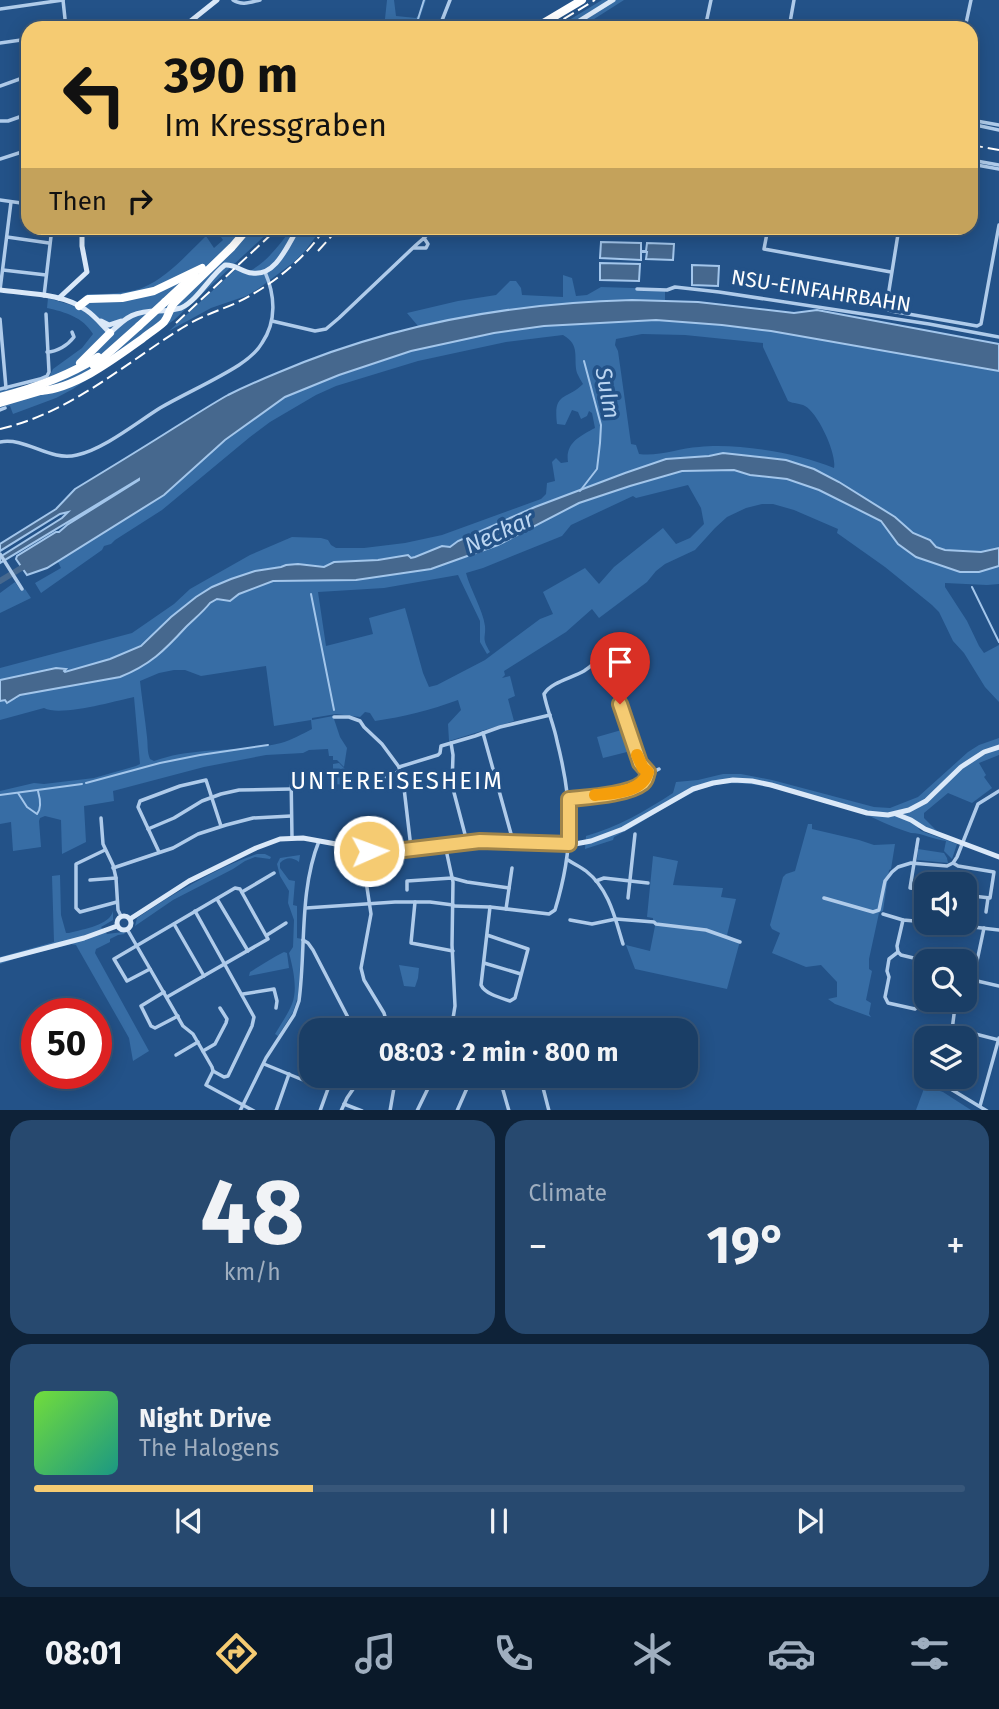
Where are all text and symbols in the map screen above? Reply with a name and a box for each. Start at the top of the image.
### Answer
text: 390 m [164,46,298,105]
icon: left [49,49,140,140]
text: Im Kressgraben [164,106,387,144]
icon: right [121,182,159,220]
text: Then [49,186,107,217]
street label: NSU-EINFAHRBAHN [729,264,913,318]
water label: Sulm [589,364,627,421]
water label: Neckar [460,504,539,560]
pin [590,632,650,704]
icon: arrive [601,643,639,681]
district label: UNTEREISESHEIM [290,767,504,795]
position arrow [332,814,406,888]
map controls [914,872,977,1089]
button: sound [914,872,977,935]
button: search [914,949,977,1012]
speed limit sign: 50 [21,998,112,1089]
button: layers [914,1026,977,1089]
text: 08:03 · 2 min · 800 m [379,1037,618,1068]
text: 48 [200,1158,304,1267]
text: Climate [529,1179,607,1207]
text: 19° [707,1214,787,1277]
text: − [529,1223,548,1269]
text: + [946,1223,965,1269]
text: km/h [224,1258,281,1286]
text: Night Drive [139,1403,271,1434]
text: The Halogens [139,1434,279,1462]
icon: previous [170,1502,208,1540]
icon: pause [480,1502,518,1540]
icon: next [791,1502,829,1540]
icon: directions [212,1629,261,1678]
icon: music [351,1629,400,1678]
icon: phone [489,1629,538,1678]
icon: climate [628,1629,677,1678]
icon: car [767,1629,816,1678]
icon: filters [905,1629,954,1678]
text: 08:01 [45,1634,123,1672]

